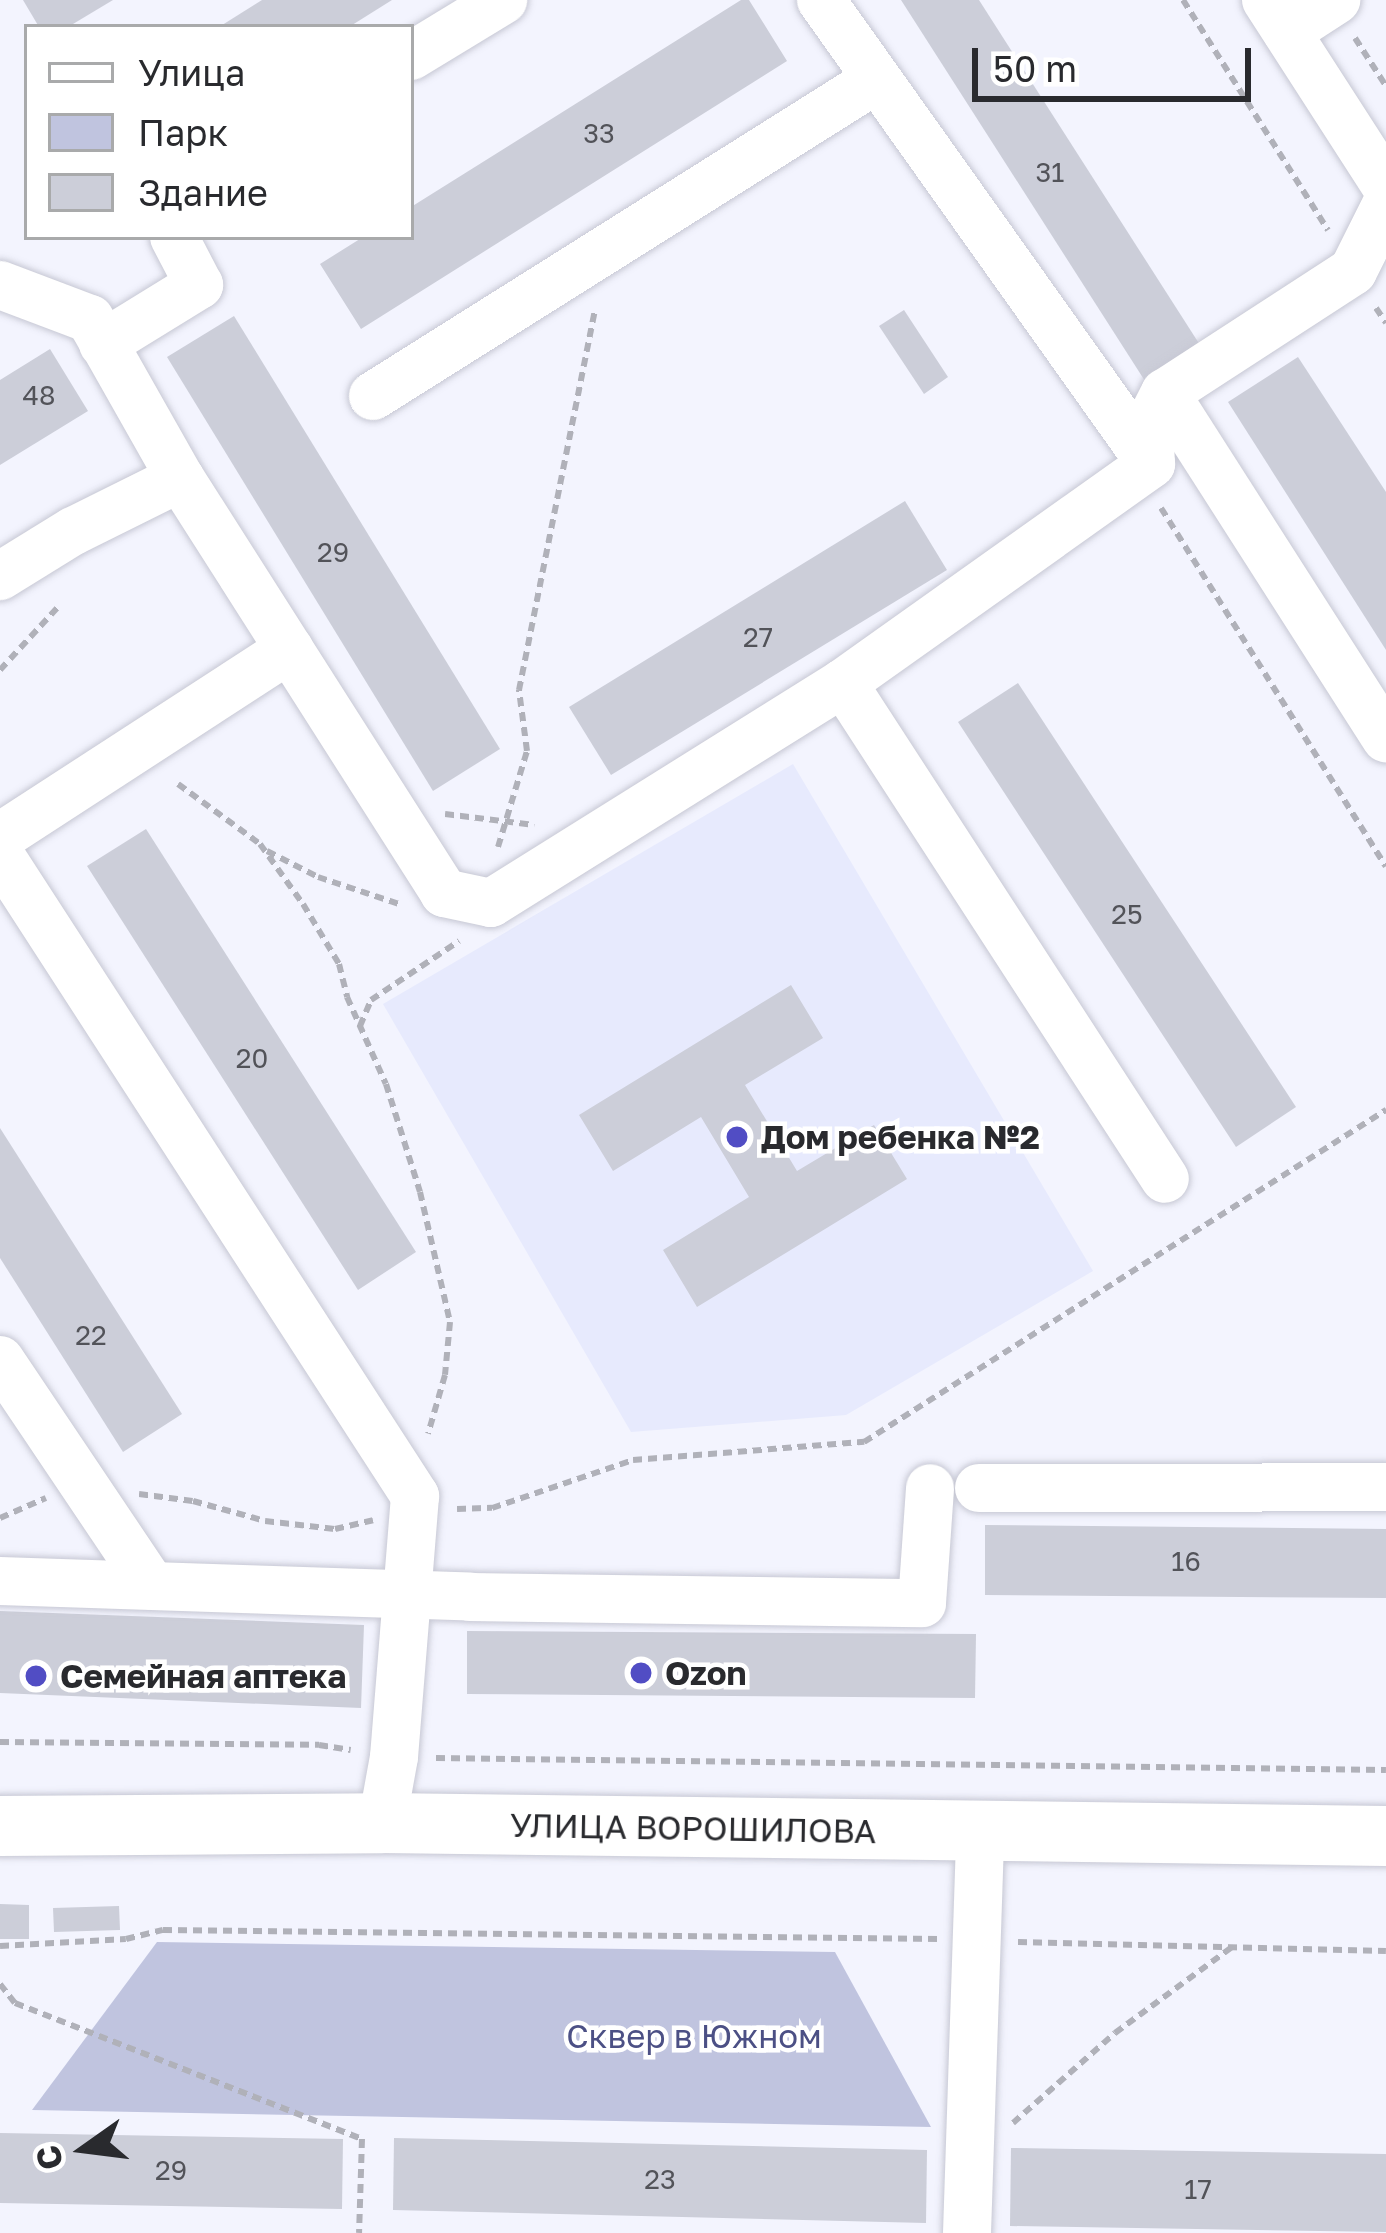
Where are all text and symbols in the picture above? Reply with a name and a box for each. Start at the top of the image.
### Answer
legend [24,24,414,240]
scale bar [978,24,1257,98]
text: 50 m [993,47,1077,90]
text: Улица [138,51,245,94]
text: Парк [138,111,228,154]
house number: 33 [583,118,615,150]
house number: 31 [1036,157,1064,189]
text: Здание [138,171,268,214]
house number: 48 [23,380,55,412]
house number: 29 [317,537,349,569]
house number: 27 [743,622,773,654]
house number: 25 [1111,899,1143,931]
house number: 20 [236,1043,268,1075]
place label: Дом ребенка №2 [761,1117,1040,1157]
marker: Дом ребенка №2 [724,1124,750,1150]
house number: 22 [75,1320,107,1352]
house number: 16 [1171,1546,1201,1578]
place label: Ozon [665,1653,747,1693]
place label: Семейная аптека [60,1656,346,1696]
marker: Ozon [628,1660,654,1686]
marker: Семейная аптека [23,1663,49,1689]
street label: УЛИЦА ВОРОШИЛОВА [510,1805,876,1851]
park label: Сквер в Южном [566,2016,822,2056]
north arrow [24,2089,144,2209]
text: С [27,2142,70,2174]
house number: 29 [155,2155,187,2187]
house number: 23 [644,2164,676,2196]
house number: 17 [1184,2174,1212,2206]

